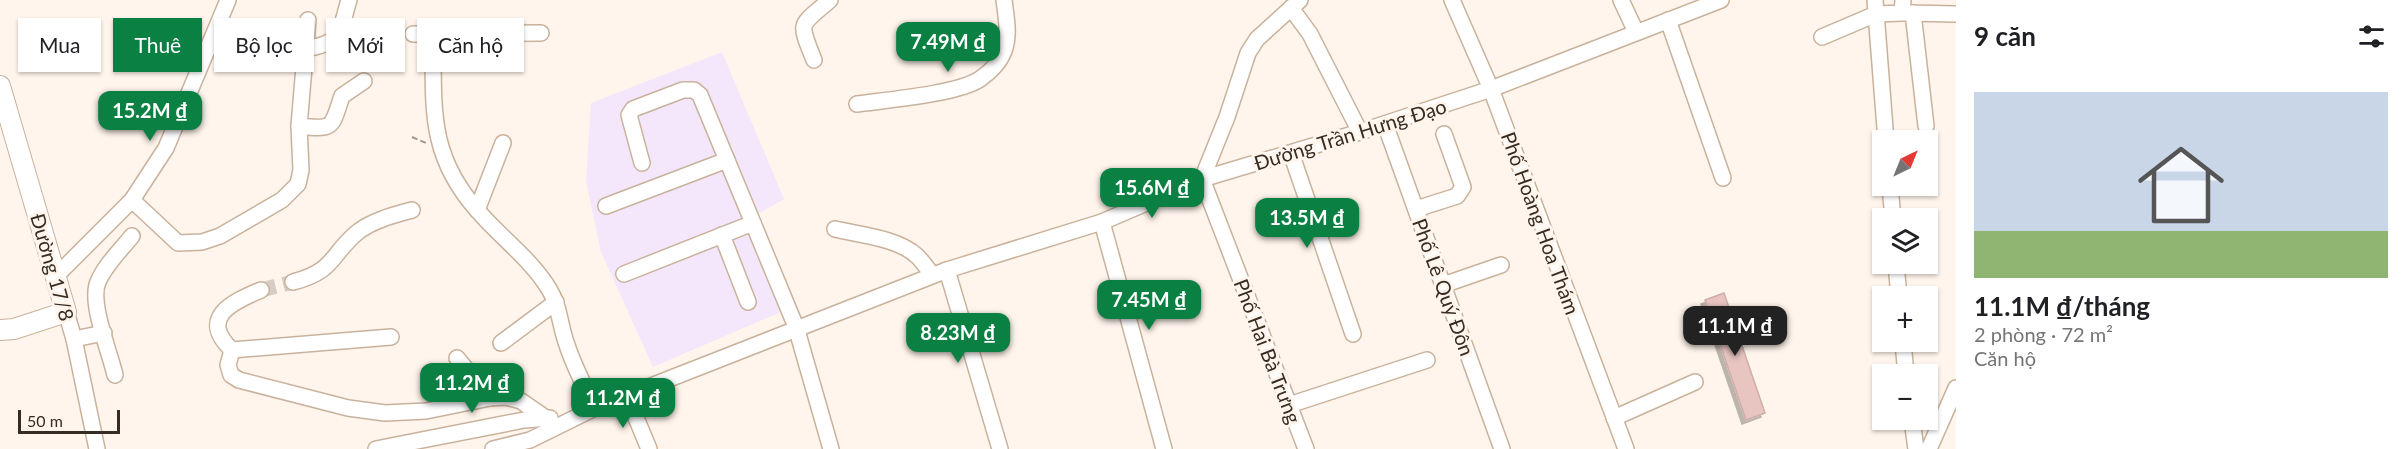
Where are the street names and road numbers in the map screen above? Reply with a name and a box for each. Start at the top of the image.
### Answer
street label: Đường Trần Hưng Đạo [1251,93,1449,175]
street label: Phố Hoàng Hoa Thám [1497,128,1585,318]
street label: Đường 17/8 [26,211,80,323]
street label: Phố Lê Quý Đôn [1408,215,1480,359]
street label: Phố Hai Bà Trưng [1229,275,1307,427]

